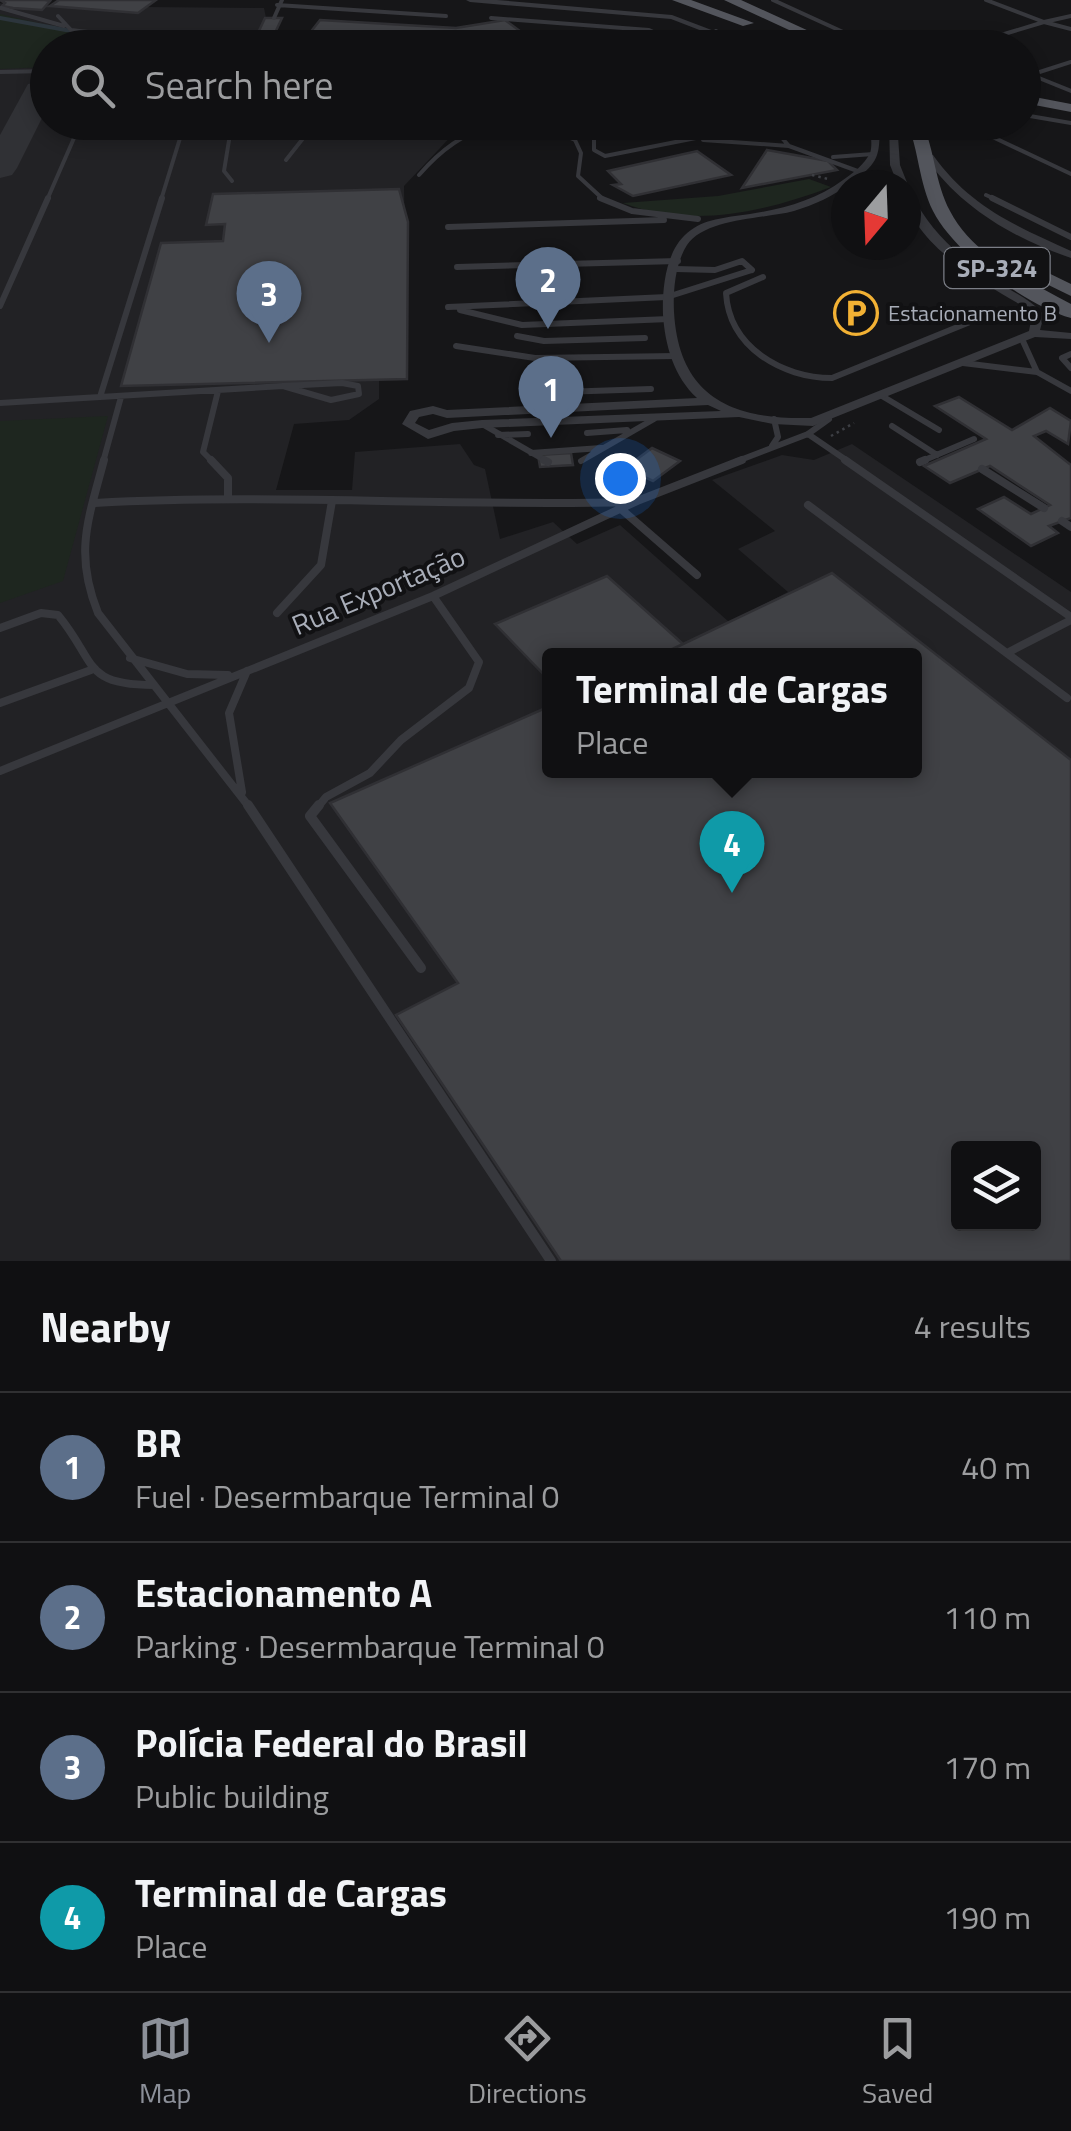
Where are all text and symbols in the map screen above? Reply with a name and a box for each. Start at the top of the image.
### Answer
search box [30,30,1041,140]
text: Search here [145,56,333,114]
icon: search [65,58,120,113]
north arrow [831,170,921,260]
pin: 2 [516,246,580,329]
road number: SP-324 [944,248,1050,288]
pin: 3 [236,260,302,343]
parking icon: Estacionamento B [833,290,879,336]
place label: Estacionamento B [888,296,1057,330]
pin: 1 [518,356,584,438]
your location [595,453,646,504]
street label: Rua Exportação [285,534,471,646]
popup [542,648,922,778]
text: Terminal de Cargas [576,660,888,718]
text: Place [576,718,648,766]
pin: 4 [700,810,764,893]
map controls [951,1141,1041,1231]
button: layers [951,1141,1041,1231]
text: Nearby [40,1294,171,1358]
text: 4 results [914,1302,1031,1350]
text: BR [135,1414,182,1472]
text: 1 [64,1443,81,1491]
text: 40 m [961,1443,1031,1491]
text: Fuel · Desermbarque Terminal 0 [135,1472,560,1520]
text: Estacionamento A [135,1564,432,1622]
text: 2 [64,1593,81,1641]
text: 110 m [943,1593,1031,1641]
text: Parking · Desermbarque Terminal 0 [135,1622,605,1670]
text: Polícia Federal do Brasil [135,1714,528,1772]
text: 3 [64,1743,81,1791]
text: 170 m [943,1743,1031,1791]
text: Public building [135,1772,329,1820]
text: Terminal de Cargas [135,1864,447,1922]
text: 4 [64,1893,81,1941]
text: 190 m [943,1893,1031,1941]
text: Place [135,1922,207,1970]
tab: Map [138,2011,193,2114]
tab: Directions [468,2011,587,2114]
tab: Saved [862,2011,933,2114]

